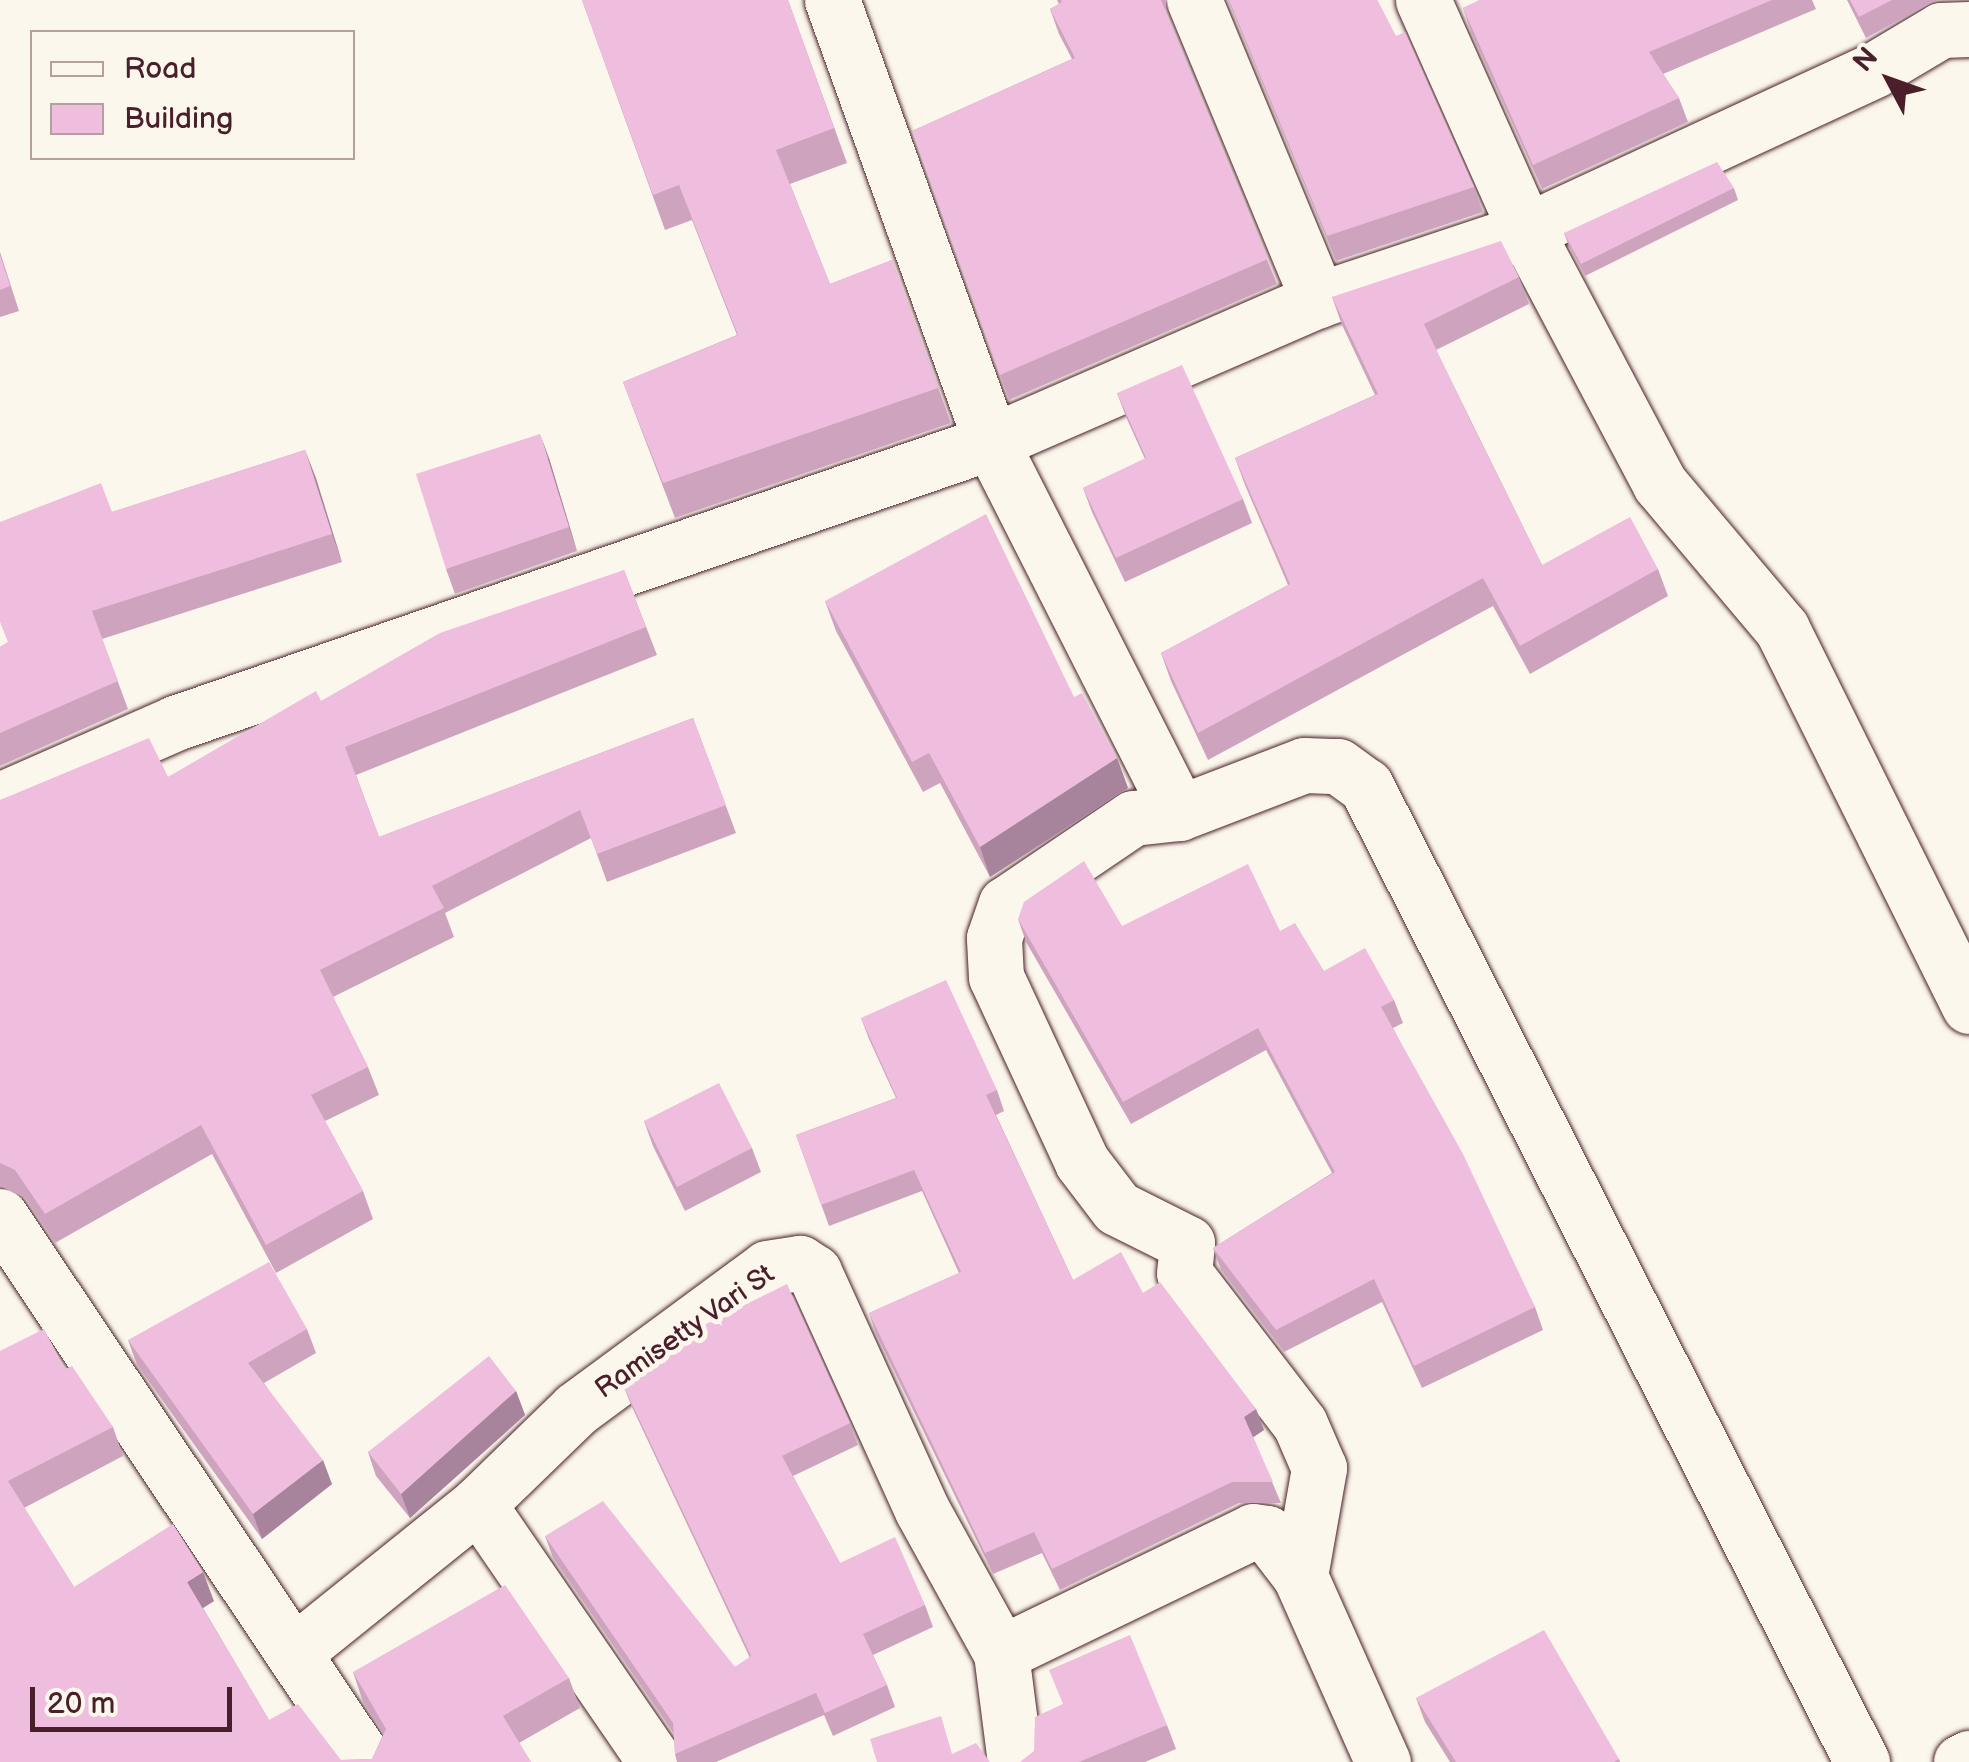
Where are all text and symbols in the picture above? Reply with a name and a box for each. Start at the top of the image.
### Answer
legend [30,30,355,160]
north arrow [1839,30,1939,130]
text: N [1847,41,1885,79]
text: Road [124,51,197,87]
text: Building [124,101,233,137]
street label: Ramisetty Vari St [588,1257,782,1407]
scale bar [35,1667,238,1729]
text: 20 m [47,1686,115,1722]

